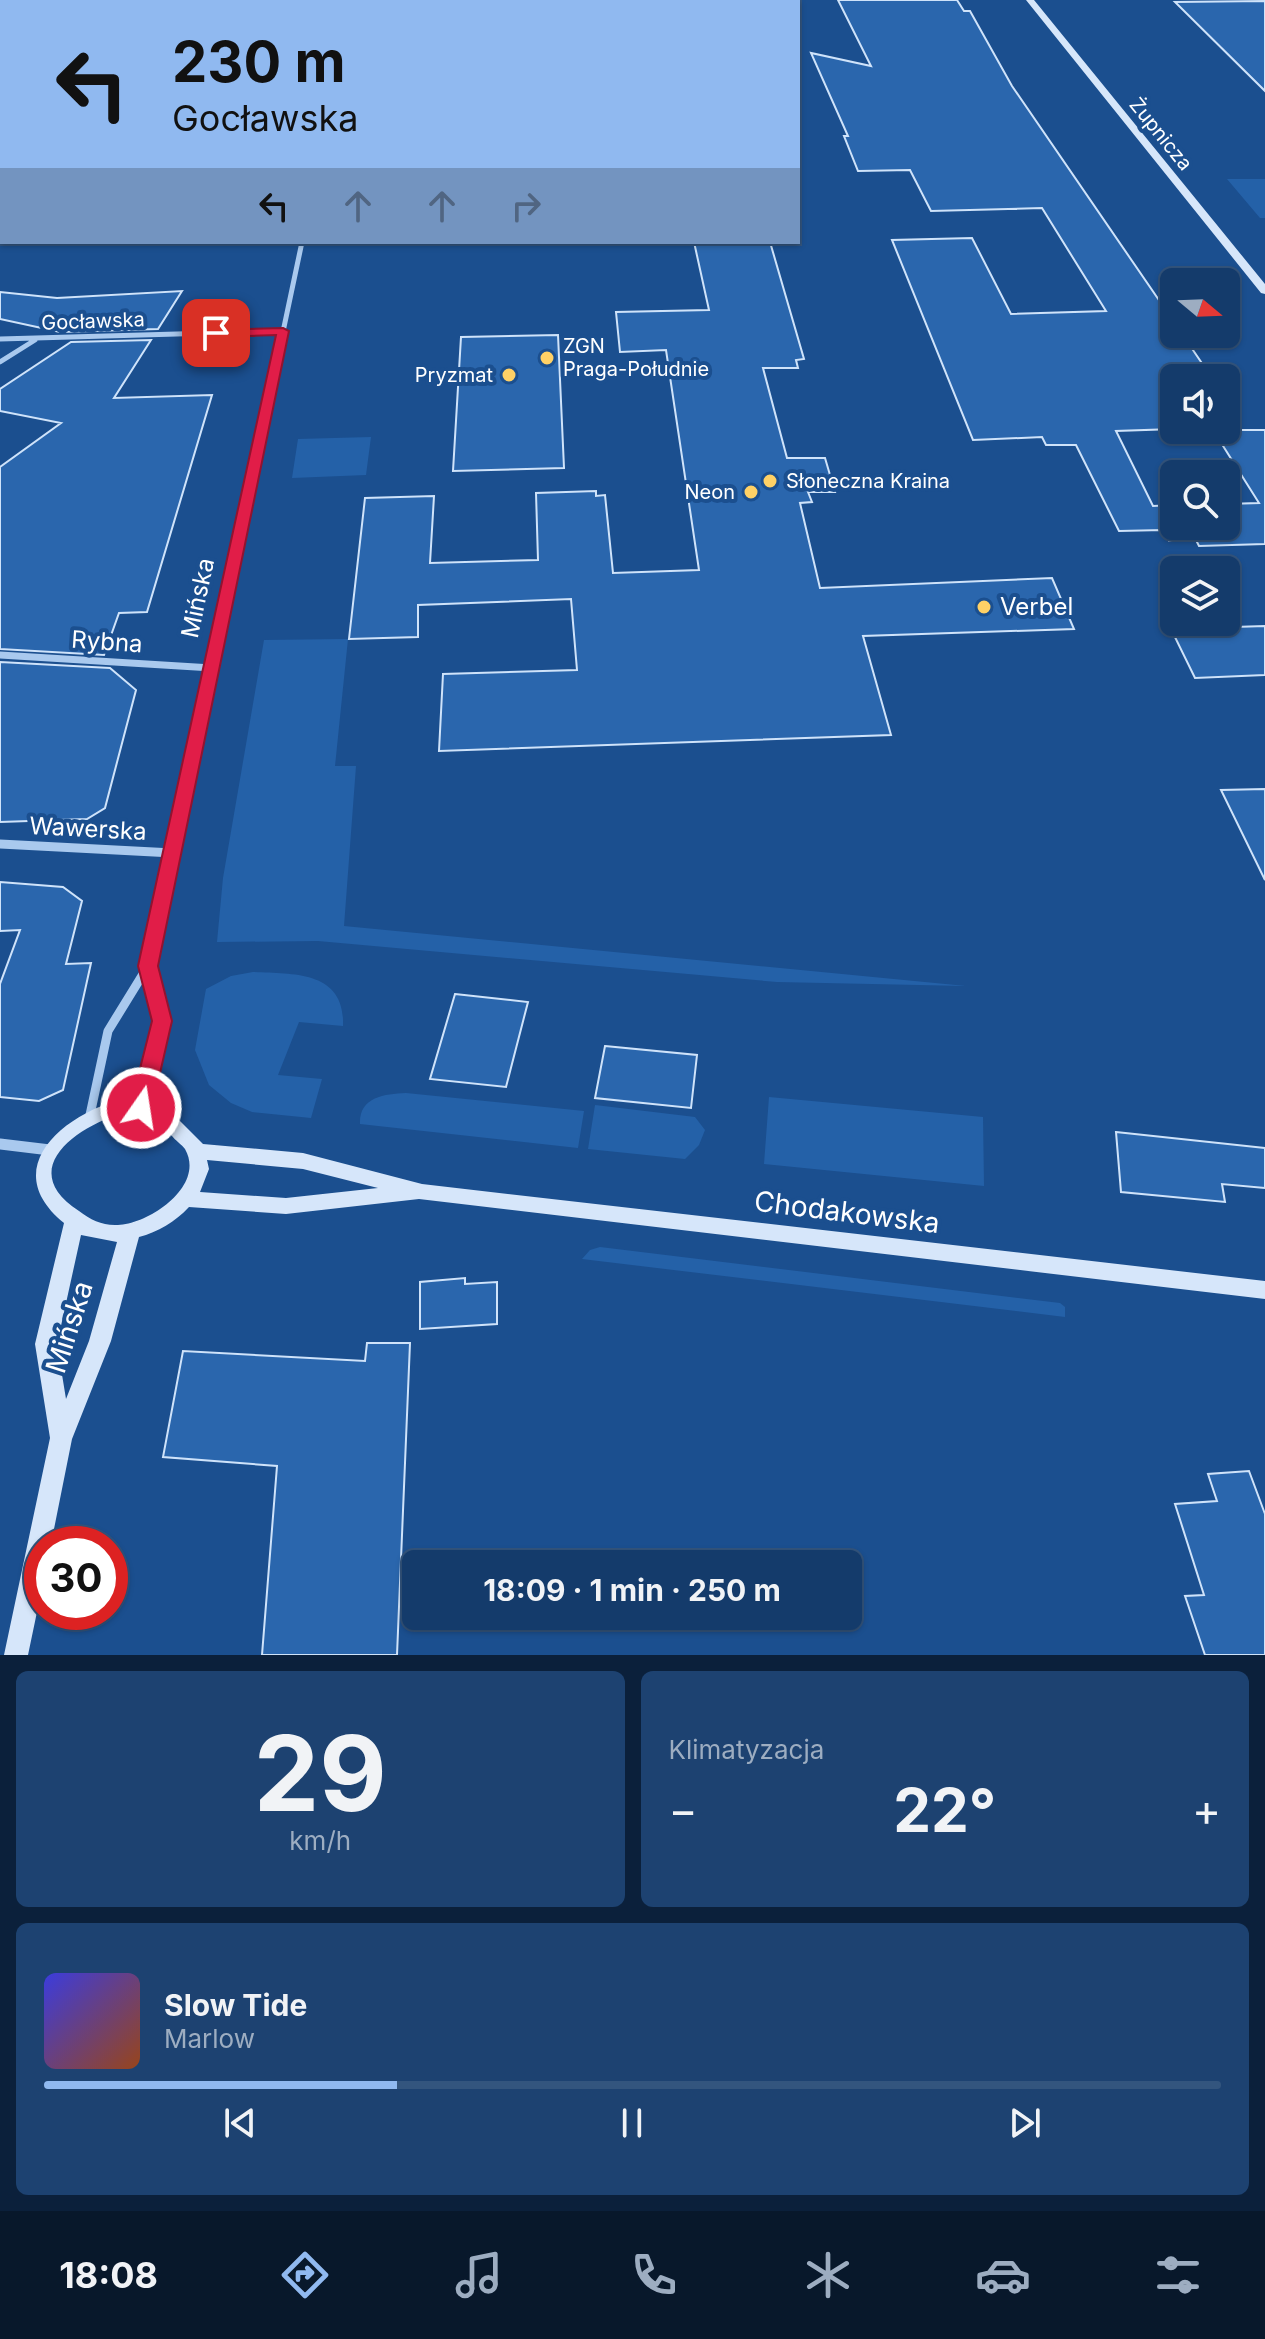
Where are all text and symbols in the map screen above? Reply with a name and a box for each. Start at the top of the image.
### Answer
text: 230 m [172,28,346,96]
icon: left [40,32,144,136]
street label: Żupnicza [1124,92,1198,175]
text: Gocławska [172,96,358,140]
icon: left [252,184,296,228]
icon: ahead [336,184,380,228]
icon: ahead [420,184,464,228]
icon: right [504,184,548,228]
north arrow [1160,268,1240,348]
map controls [1160,268,1240,636]
pin [182,299,250,367]
street label: Gocławska [41,307,145,335]
icon: arrive [194,311,238,355]
place label: ZGN Praga-Południe [563,334,709,381]
marker: ZGN Praga-Południe [538,349,556,367]
place label: Pryzmat [415,363,493,387]
button: sound [1160,364,1240,444]
marker: Pryzmat [500,366,518,384]
button: search [1160,460,1240,540]
place label: Słoneczna Kraina [786,469,950,493]
marker: Słoneczna Kraina [761,472,779,490]
place label: Neon [684,480,735,504]
marker: Neon [742,483,760,501]
street label: Mińska [175,555,220,641]
button: layers [1160,556,1240,636]
place label: Verbel [1000,592,1073,621]
marker: Verbel [975,598,993,616]
street label: Rybna [70,625,144,658]
street label: Wawerska [29,811,147,846]
position arrow [99,1066,183,1150]
street label: Chodakowska [752,1184,942,1240]
street label: Mińska [38,1277,100,1377]
speed limit sign: 30 [24,1526,128,1630]
text: 18:09 · 1 min · 250 m [483,1572,781,1608]
text: 29 [254,1710,387,1836]
text: Klimatyzacja [669,1734,824,1765]
text: 22° [893,1774,996,1846]
text: − [669,1783,698,1837]
text: + [1192,1783,1221,1837]
text: km/h [289,1825,351,1856]
text: Slow Tide [164,1987,307,2023]
text: Marlow [164,2023,255,2054]
icon: previous [218,2101,262,2145]
icon: pause [610,2101,654,2145]
icon: next [1003,2101,1047,2145]
icon: directions [277,2247,333,2303]
icon: music [451,2247,507,2303]
icon: phone [626,2247,682,2303]
icon: climate [800,2247,856,2303]
icon: car [975,2247,1031,2303]
icon: filters [1150,2247,1206,2303]
text: 18:08 [59,2253,158,2297]

